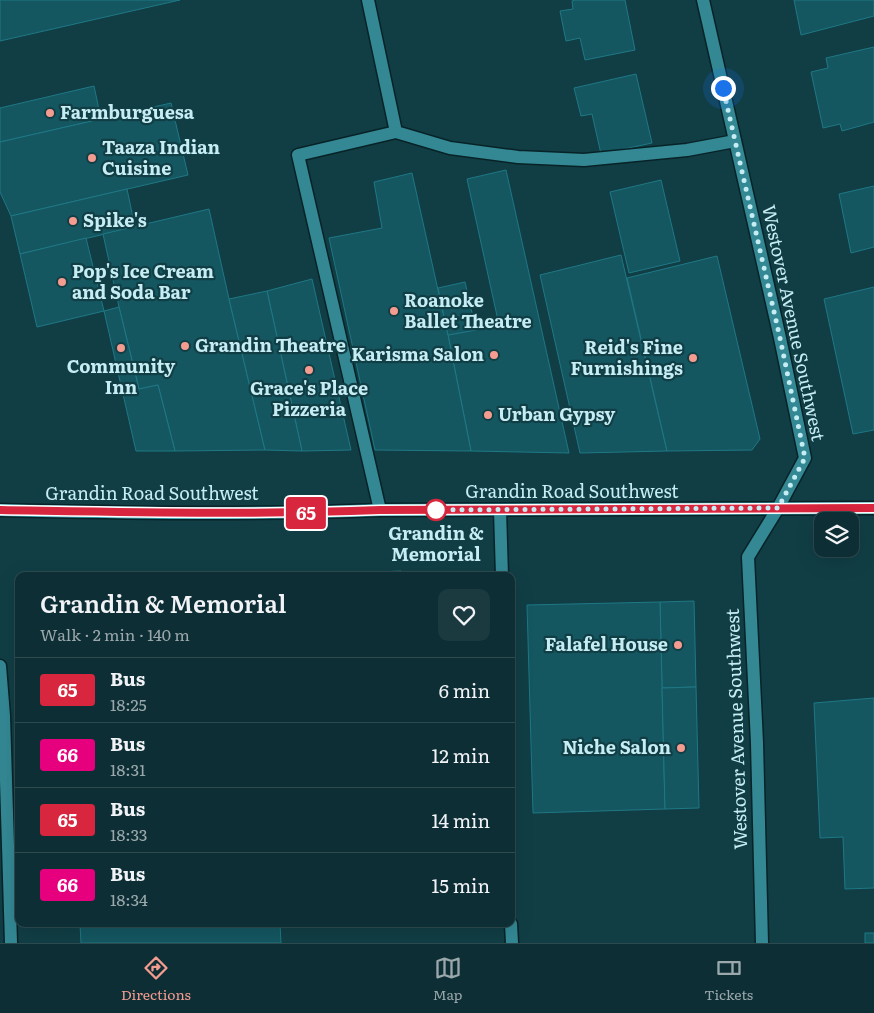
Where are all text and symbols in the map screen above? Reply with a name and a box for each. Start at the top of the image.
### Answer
your location [711,76,736,101]
place label: Farmburguesa [60,98,195,125]
marker: Farmburguesa [44,107,56,119]
place label: Taaza Indian Cuisine [102,133,220,181]
marker: Taaza Indian Cuisine [86,152,98,164]
street label: Westover Avenue Southwest [756,202,833,444]
place label: Spike's [83,206,147,233]
marker: Spike's [67,215,79,227]
place label: Pop's Ice Cream and Soda Bar [72,257,214,305]
marker: Pop's Ice Cream and Soda Bar [56,276,68,288]
place label: Roanoke Ballet Theatre [404,286,532,334]
marker: Roanoke Ballet Theatre [388,305,400,317]
place label: Grandin Theatre [195,331,346,358]
place label: Reid's Fine Furnishings [571,333,683,381]
marker: Grandin Theatre [179,340,191,352]
place label: Karisma Salon [351,340,484,367]
marker: Community Inn [115,342,127,354]
marker: Karisma Salon [488,349,500,361]
place label: Community Inn [67,352,175,400]
marker: Reid's Fine Furnishings [687,352,699,364]
marker: Grace's Place Pizzeria [303,364,315,376]
place label: Grace's Place Pizzeria [250,374,368,422]
place label: Urban Gypsy [498,400,615,427]
marker: Urban Gypsy [482,409,494,421]
street label: Grandin Road Southwest [465,477,679,504]
street label: Grandin Road Southwest [45,479,259,506]
line badge: 65 [284,497,328,529]
text: 65 [296,499,316,526]
marker: Grandin & Memorial [425,499,447,521]
map controls [814,512,859,557]
button: layers [814,512,859,557]
place label: Grandin & Memorial [388,519,484,567]
text: Grandin & Memorial [40,585,286,620]
button: heart [438,589,490,641]
street label: Westover Avenue Southwest [718,607,753,850]
text: Walk · 2 min · 140 m [40,622,190,646]
place label: Falafel House [545,630,668,657]
marker: Falafel House [672,639,684,651]
text: Bus [110,664,145,692]
text: 65 [57,676,78,703]
text: 6 min [439,676,490,704]
text: 18:25 [110,692,147,716]
text: Bus [110,729,145,757]
place label: Niche Salon [563,733,671,760]
text: 66 [57,741,78,768]
text: 12 min [431,741,490,769]
marker: Niche Salon [675,742,687,754]
text: 18:31 [110,757,146,781]
text: Bus [110,794,145,822]
text: 65 [57,806,78,833]
text: 14 min [431,806,490,834]
text: 18:33 [110,822,147,846]
text: Bus [110,859,145,887]
text: 66 [57,871,78,898]
text: 15 min [431,871,490,899]
text: 18:34 [110,887,148,911]
tab: Directions [121,954,191,1004]
tab: Map [433,954,462,1004]
tab: Tickets [704,954,753,1004]

